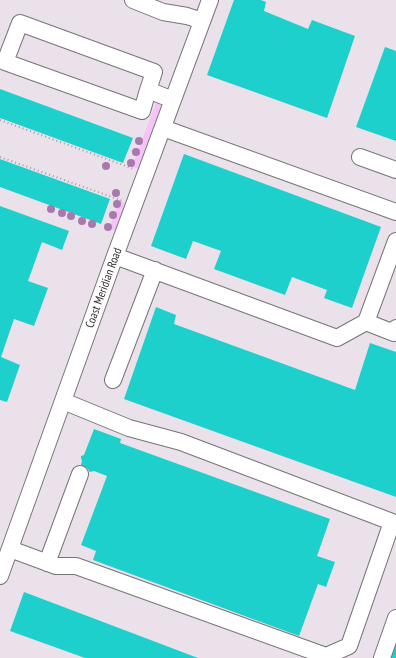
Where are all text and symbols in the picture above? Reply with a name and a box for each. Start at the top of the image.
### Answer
street label: Coast Meridian Road [83,246,125,330]

